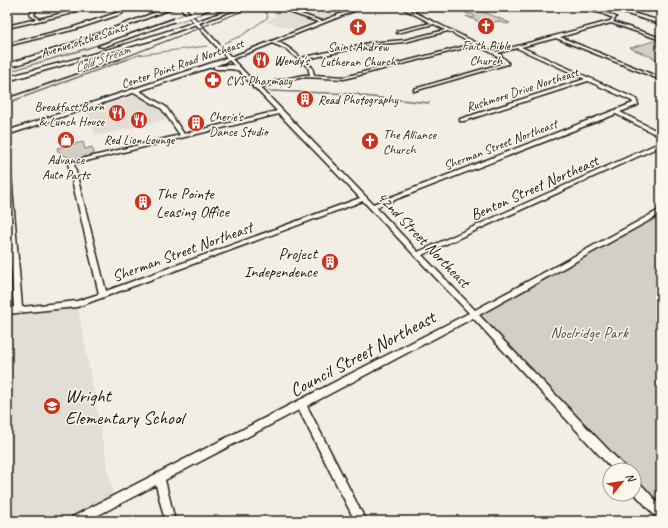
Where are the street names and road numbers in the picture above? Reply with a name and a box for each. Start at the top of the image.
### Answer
street label: Avenue of the Saints [39,18,131,62]
street label: Center Point Road Northeast [119,35,247,92]
street label: Rushmore Drive Northeast [464,64,582,116]
street label: Sherman Street Northeast [441,115,561,174]
street label: Benton Street Northeast [467,150,603,225]
street label: 42nd Street Northeast [372,187,475,293]
street label: Sherman Street Northeast [109,216,258,287]
street label: Council Street Northeast [285,305,441,402]

